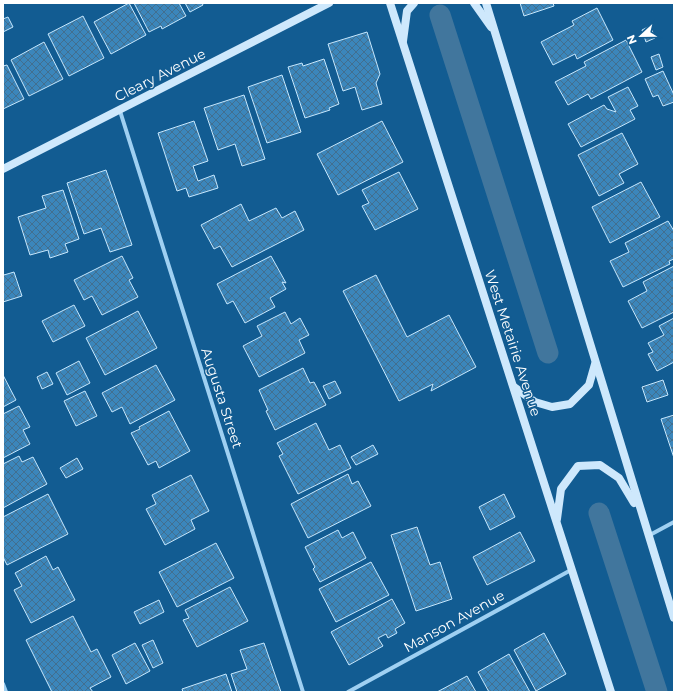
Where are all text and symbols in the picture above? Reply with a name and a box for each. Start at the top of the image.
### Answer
north arrow [621,16,661,56]
text: N [624,33,640,46]
street label: Cleary Avenue [111,44,209,106]
street label: West Metairie Avenue [481,268,545,418]
street label: Augusta Street [197,345,247,451]
street label: Manson Avenue [400,586,508,656]

